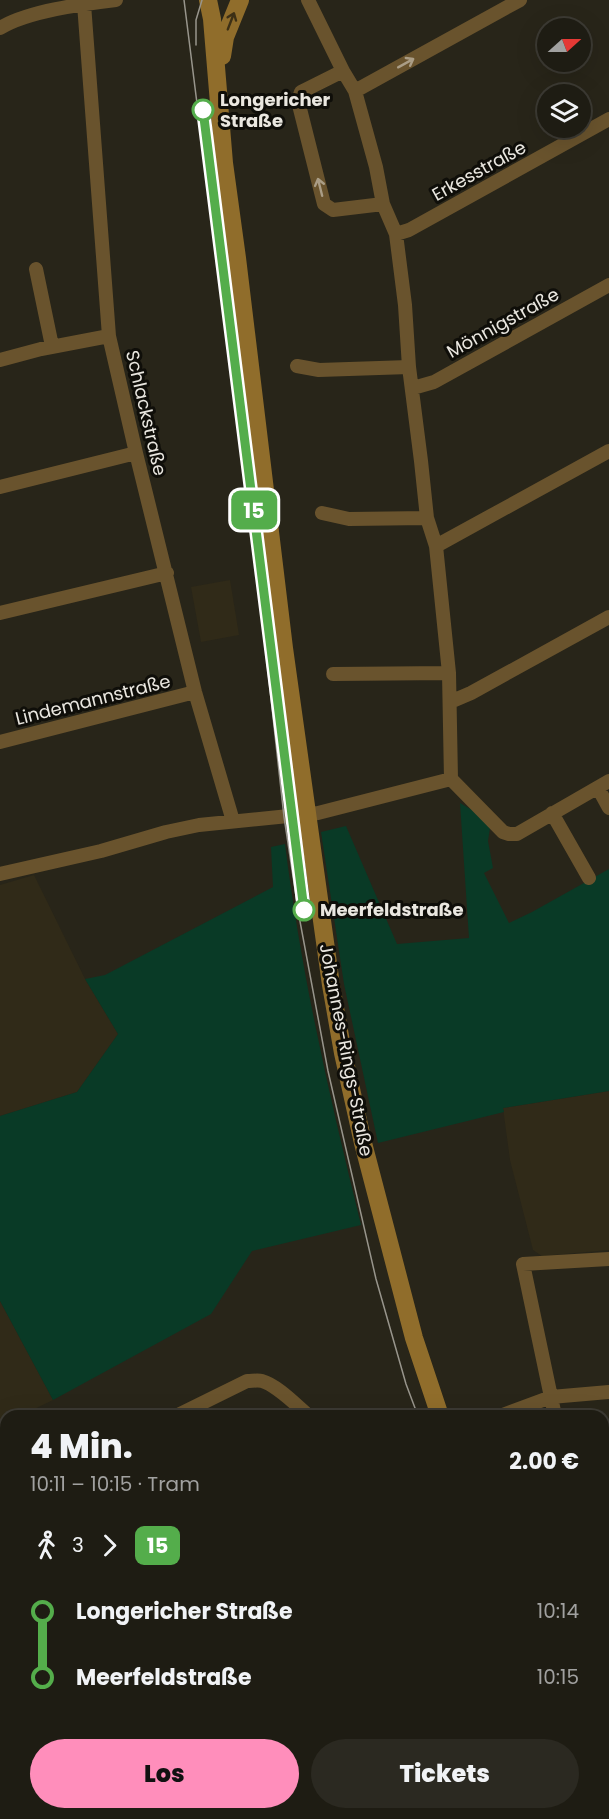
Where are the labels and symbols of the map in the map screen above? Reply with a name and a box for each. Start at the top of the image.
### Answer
one-way arrow [226,12,237,31]
north arrow [537,18,591,72]
one-way arrow [397,57,414,69]
place label: Longericher Straße [220,87,331,133]
marker: Longericher Straße [192,99,214,121]
street label: Erkesstraße [427,134,530,207]
one-way arrow [313,177,325,196]
street label: Mönnigstraße [442,281,563,364]
street label: Schlackstraße [120,348,173,478]
line badge: 15 [227,490,281,530]
street label: Lindemannstraße [13,668,173,731]
place label: Meerfeldstraße [320,897,464,922]
marker: Meerfeldstraße [293,899,315,921]
street label: Johannes-Rings-Straße [314,941,379,1158]

